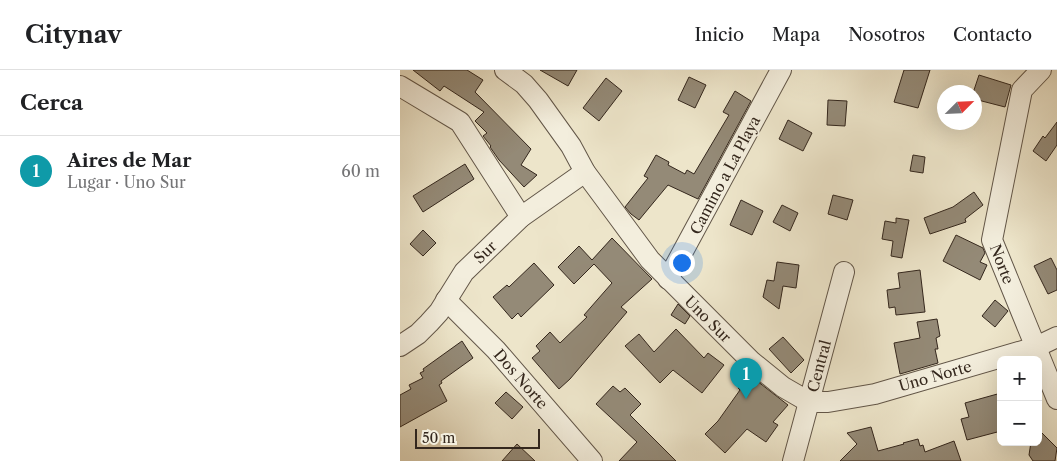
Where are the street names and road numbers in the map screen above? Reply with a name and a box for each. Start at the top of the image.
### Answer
street label: Camino a La Playa [686,112,764,238]
street label: Sur [470,236,501,267]
street label: Norte [986,241,1018,287]
street label: Uno Sur [681,292,736,347]
street label: Central [803,337,835,394]
street label: Dos Norte [490,345,552,413]
street label: Uno Norte [896,357,974,395]

